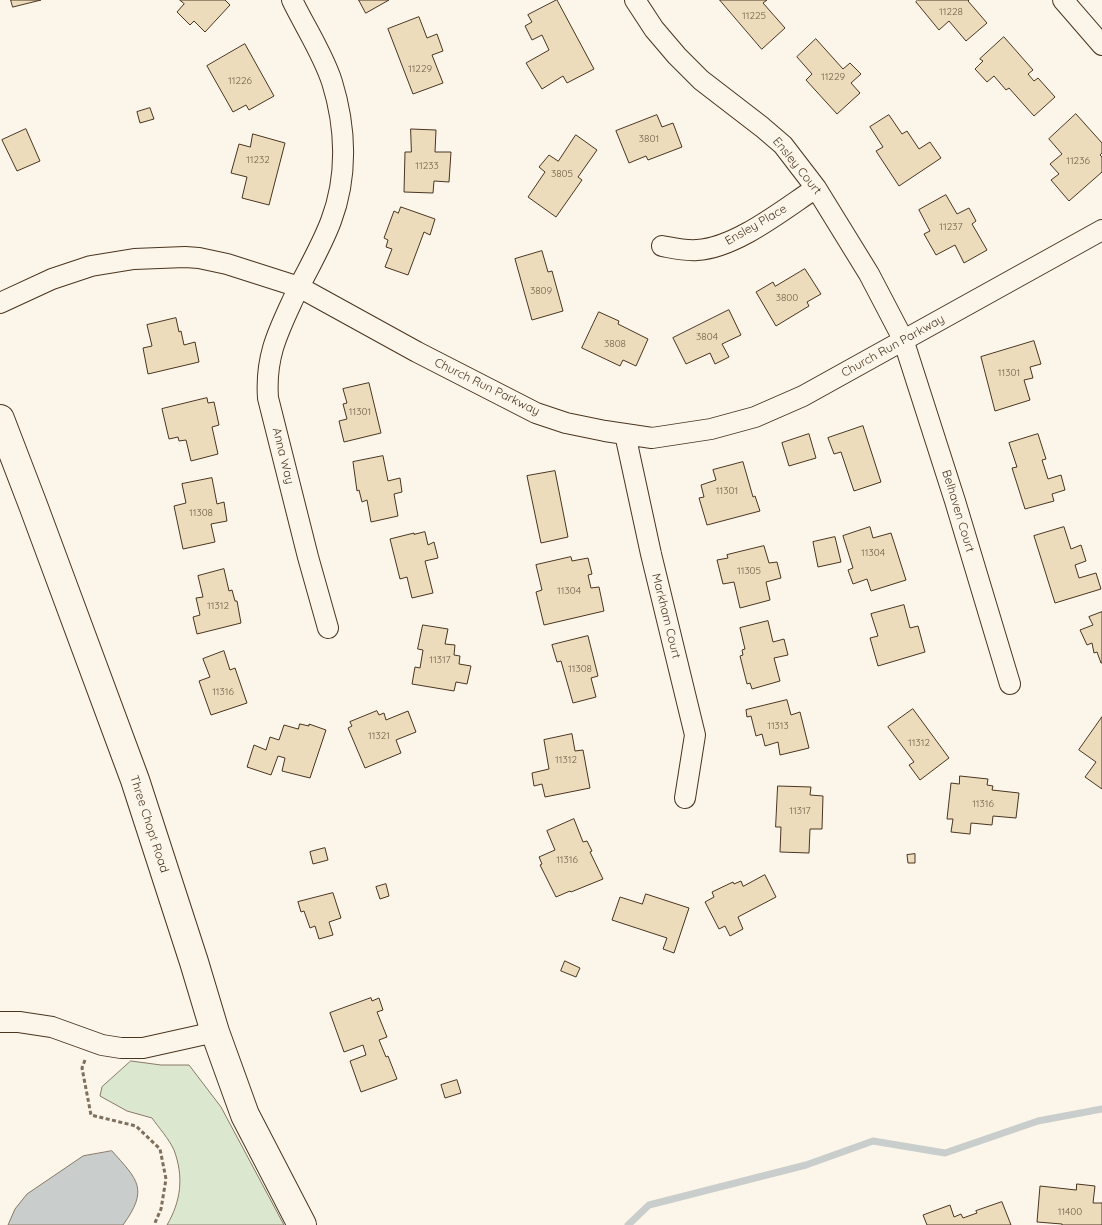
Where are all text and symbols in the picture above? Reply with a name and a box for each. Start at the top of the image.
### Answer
house number: 11228 [939,6,963,18]
house number: 11225 [742,10,766,22]
house number: 11229 [408,63,432,75]
house number: 11229 [821,71,845,83]
house number: 11226 [228,75,252,87]
house number: 3801 [639,133,659,145]
street label: Ensley Court [770,134,824,198]
house number: 11232 [246,154,270,166]
house number: 11236 [1066,155,1090,167]
house number: 11233 [415,160,439,172]
house number: 3805 [551,168,573,180]
street label: Ensley Place [723,202,789,248]
house number: 11237 [939,221,963,233]
house number: 3809 [530,285,552,297]
house number: 3800 [776,292,798,304]
street label: Church Run Parkway [839,312,947,380]
house number: 3804 [696,331,718,343]
house number: 3808 [604,338,626,350]
street label: Church Run Parkway [432,355,542,419]
house number: 11301 [998,367,1020,379]
house number: 11301 [349,406,371,418]
street label: Anna Way [269,426,297,486]
street label: Belhaven Court [939,468,977,554]
house number: 11301 [716,485,738,497]
house number: 11308 [189,507,213,519]
house number: 11304 [861,547,885,559]
house number: 11305 [737,565,761,577]
street label: Markham Court [648,572,684,660]
house number: 11304 [557,585,581,597]
house number: 11312 [207,600,229,612]
house number: 11317 [429,654,451,666]
house number: 11308 [568,663,592,675]
house number: 11316 [212,686,234,698]
house number: 11313 [767,720,789,732]
house number: 11321 [368,730,390,742]
house number: 11312 [908,737,930,749]
house number: 11312 [555,754,577,766]
street label: Three Chopt Road [126,773,172,875]
house number: 11316 [972,798,994,810]
house number: 11317 [789,805,811,817]
house number: 11316 [556,854,578,866]
house number: 11400 [1058,1206,1082,1218]

